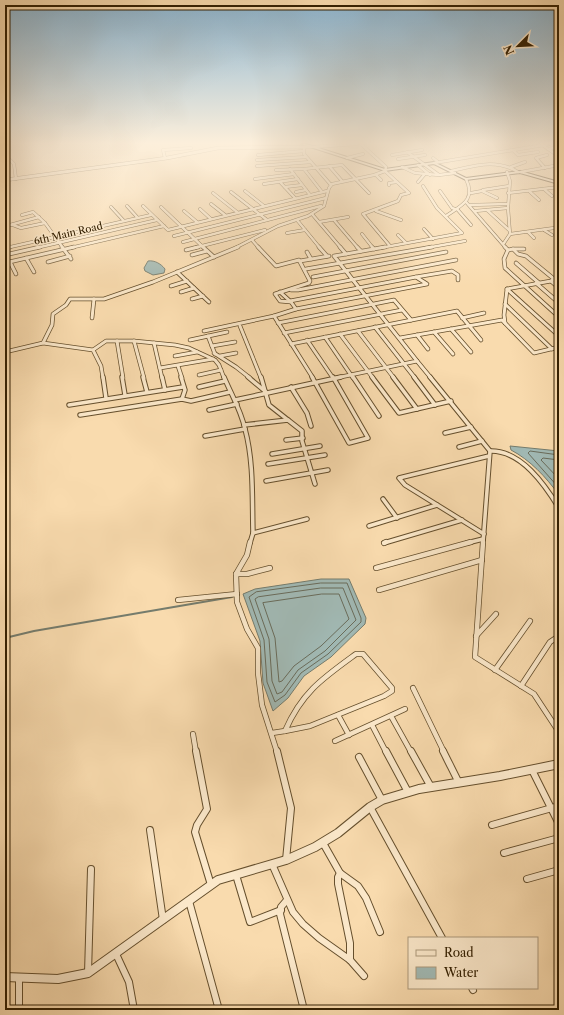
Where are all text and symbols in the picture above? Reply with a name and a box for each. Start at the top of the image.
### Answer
north arrow [498,26,538,66]
text: N [500,42,517,57]
street label: 6th Main Road [32,219,104,248]
legend [408,937,538,989]
text: Road [444,945,474,960]
text: Water [443,965,478,980]

